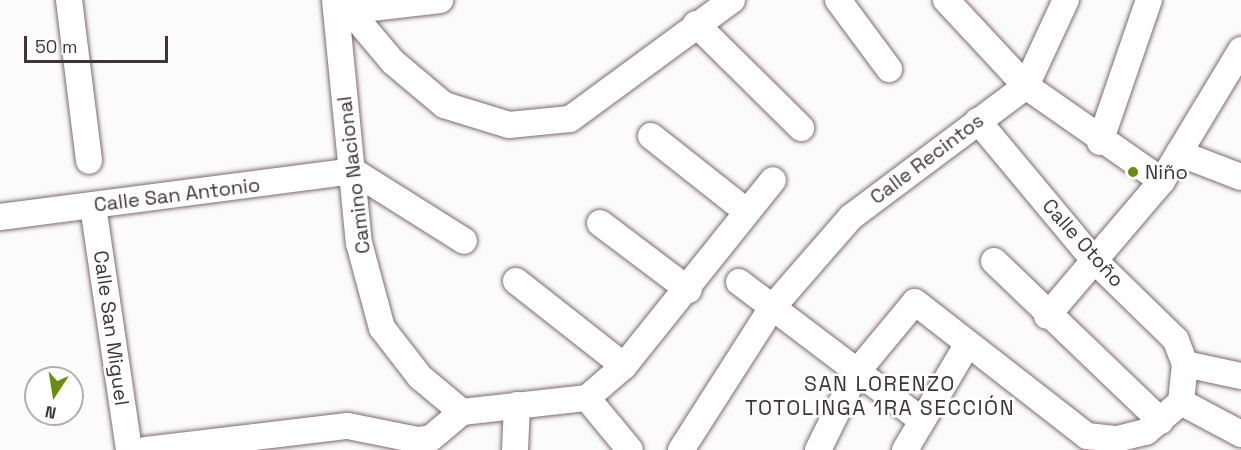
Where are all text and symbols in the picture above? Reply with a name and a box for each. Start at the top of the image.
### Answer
scale bar [27,24,171,62]
text: 50 m [35,35,77,58]
street label: Camino Nacional [332,95,376,255]
street label: Calle Recintos [865,108,989,210]
place label: Niño [1145,160,1188,184]
marker: Niño [1126,165,1140,179]
street label: Calle San Antonio [92,173,262,217]
street label: Calle Otoño [1037,194,1129,292]
street label: Calle San Miguel [88,249,134,407]
north arrow [24,366,84,426]
district label: SAN LORENZO TOTOLINGA 1RA SECCIÓN [745,371,1015,421]
text: N [43,401,58,424]

